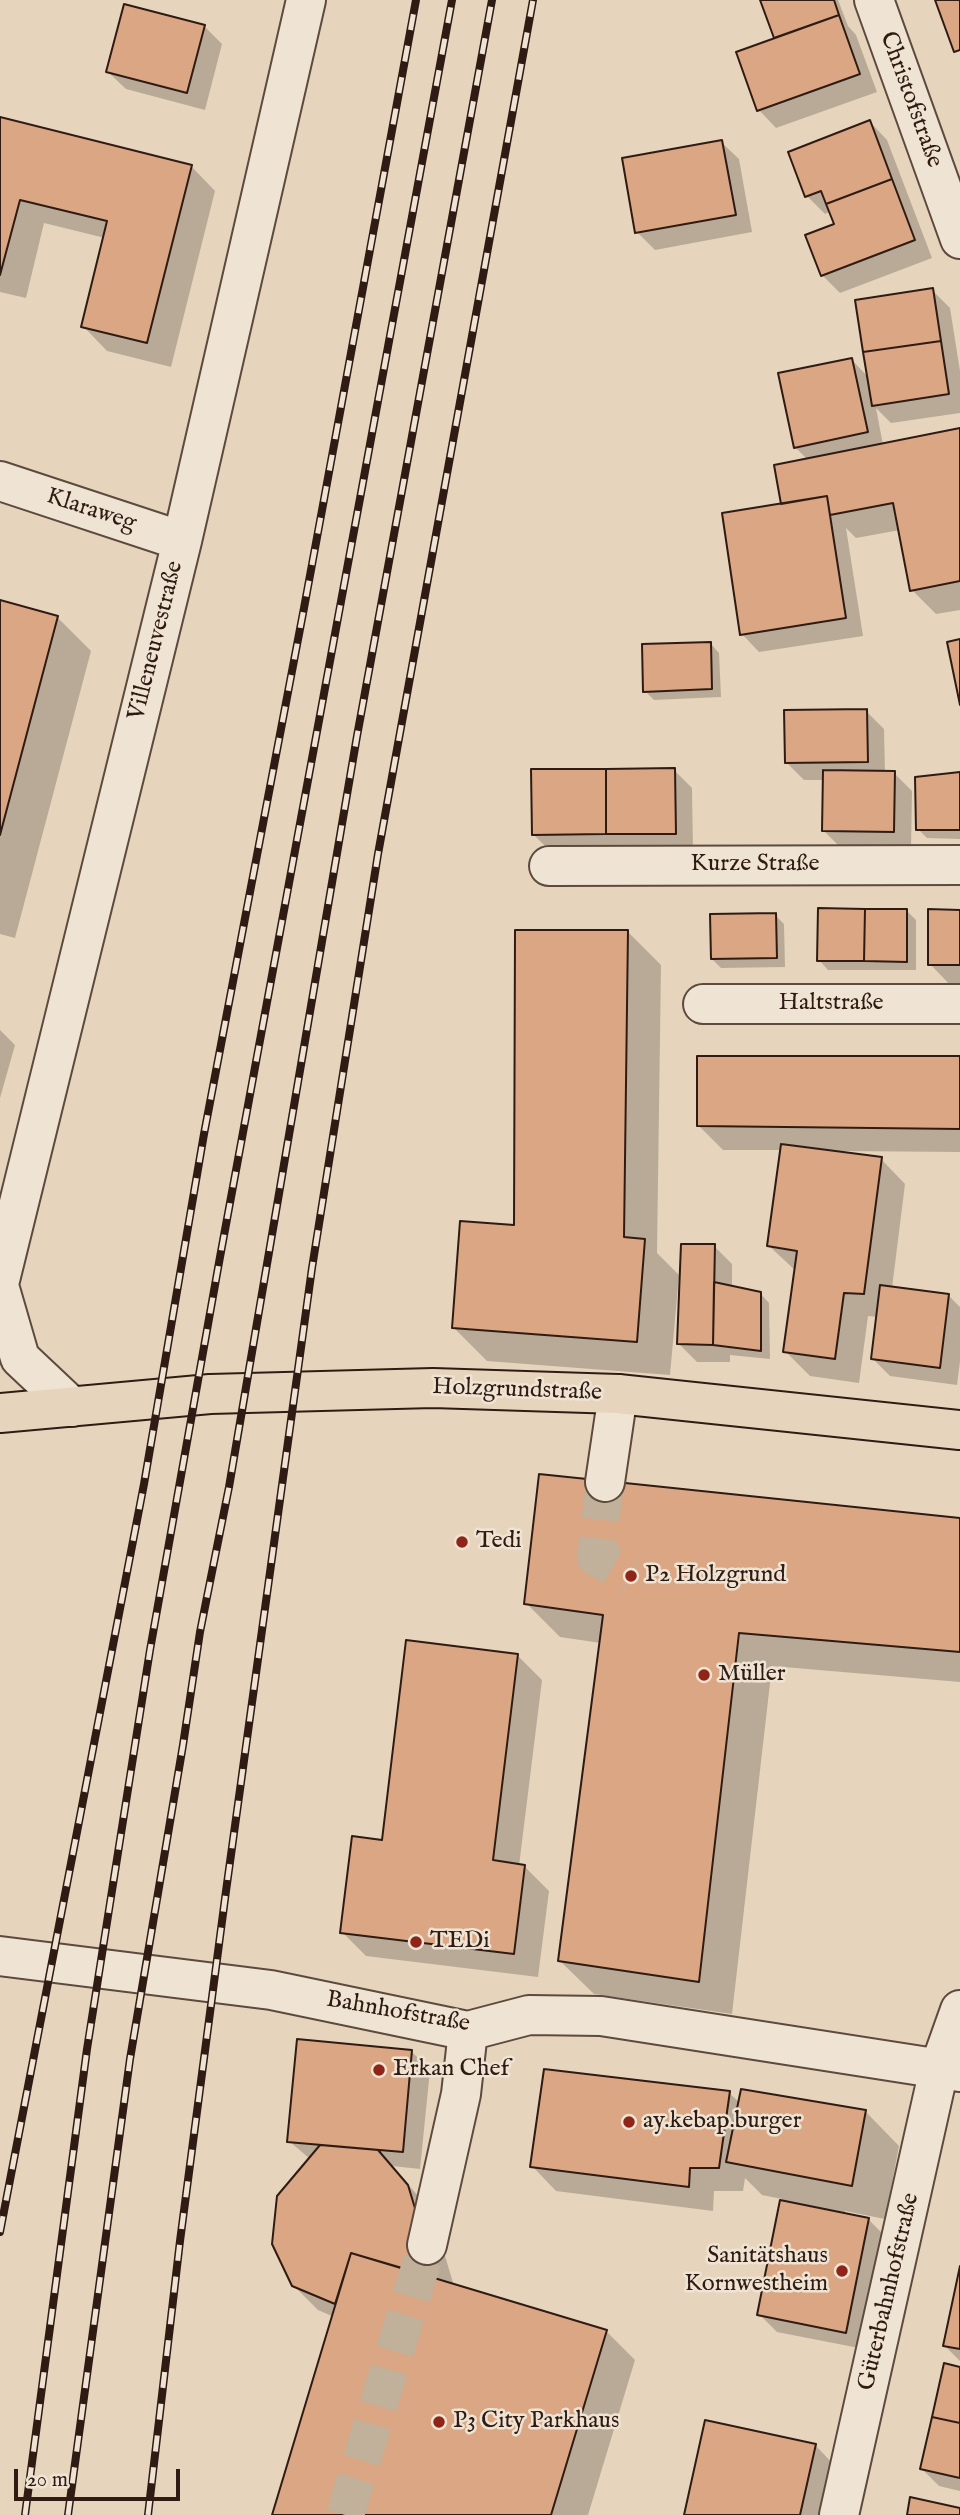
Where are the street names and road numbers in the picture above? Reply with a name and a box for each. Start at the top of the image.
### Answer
street label: Christofstraße [872,28,948,172]
street label: Klaraweg [42,483,140,539]
street label: Villeneuvestraße [123,558,191,724]
street label: Kurze Straße [691,851,820,879]
street label: Haltstraße [778,990,884,1018]
street label: Holzgrundstraße [432,1374,602,1408]
street label: Bahnhofstraße [324,1986,472,2040]
street label: Güterbahnhofstraße [853,2190,927,2394]

